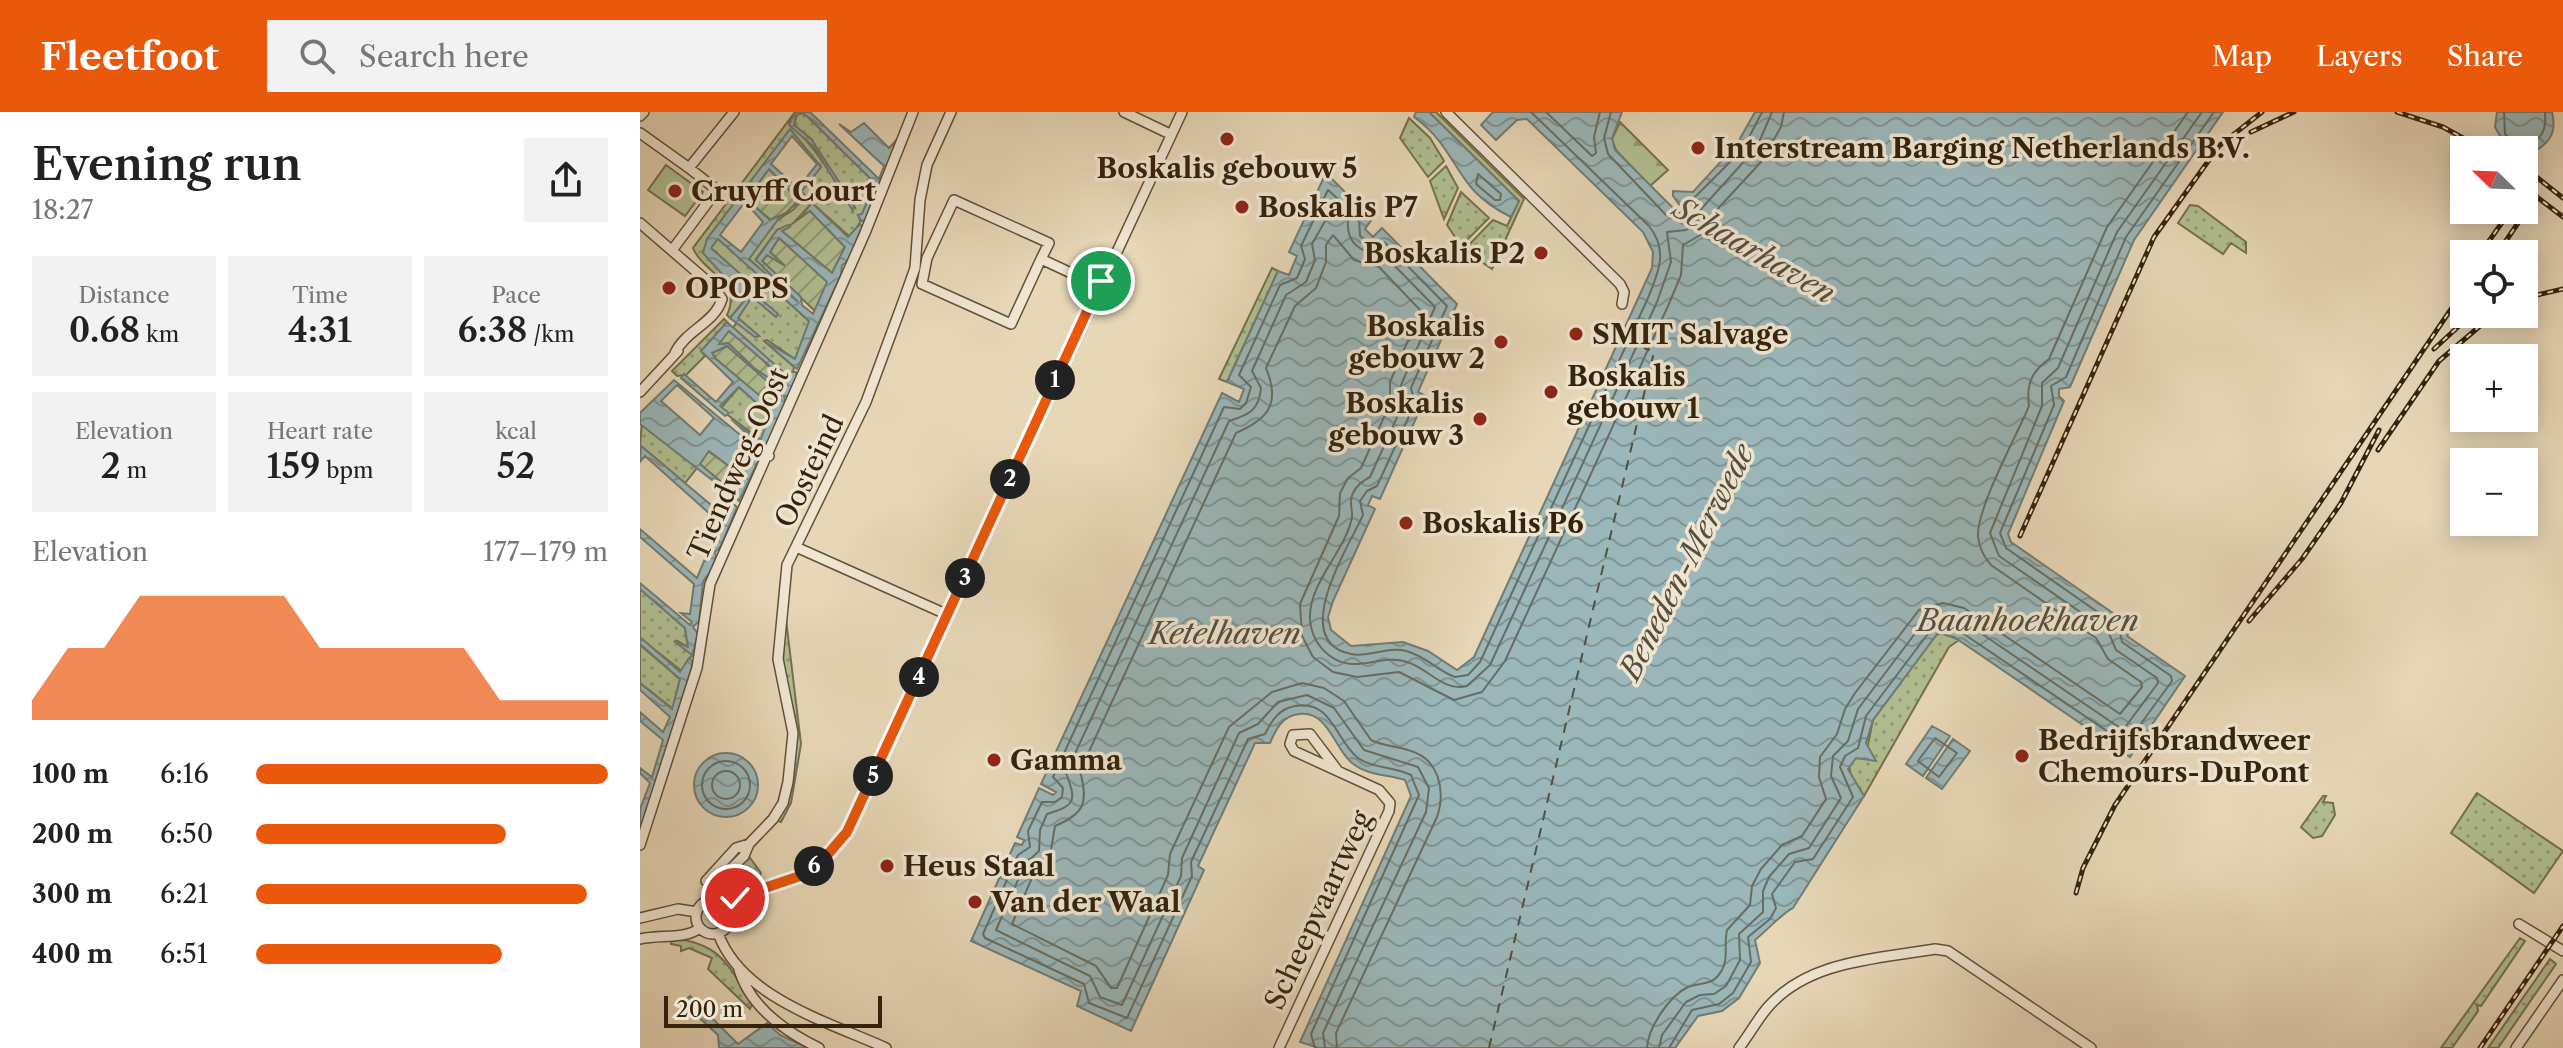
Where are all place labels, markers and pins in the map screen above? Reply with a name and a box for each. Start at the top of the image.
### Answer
marker: Boskalis gebouw 5 [1218,130,1236,148]
place label: Interstream Barging Netherlands B.V. [1714,131,2250,165]
marker: Interstream Barging Netherlands B.V. [1689,139,1707,157]
place label: Boskalis gebouw 5 [1096,151,1358,185]
place label: Cruyff Court [691,174,877,208]
marker: Cruyff Court [666,182,684,200]
place label: Boskalis P7 [1258,190,1418,224]
marker: Boskalis P7 [1233,198,1251,216]
place label: Boskalis P2 [1363,236,1525,270]
marker: Boskalis P2 [1532,244,1550,262]
pin [1067,247,1135,315]
place label: OPOPS [685,271,789,305]
marker: OPOPS [660,279,678,297]
place label: Boskalis gebouw 2 [1348,309,1485,375]
place label: SMIT Salvage [1592,317,1788,351]
marker: SMIT Salvage [1567,325,1585,343]
marker: Boskalis gebouw 2 [1492,333,1510,351]
place label: Boskalis gebouw 1 [1566,359,1700,425]
pin: 1 [1035,360,1075,400]
marker: Boskalis gebouw 1 [1542,383,1560,401]
place label: Boskalis gebouw 3 [1327,386,1464,452]
marker: Boskalis gebouw 3 [1471,410,1489,428]
pin: 2 [990,459,1030,499]
place label: Boskalis P6 [1422,506,1584,540]
marker: Boskalis P6 [1397,514,1415,532]
pin: 3 [945,558,985,598]
pin: 4 [899,657,939,697]
place label: Bedrijfsbrandweer Chemours-DuPont [2038,723,2311,789]
place label: Gamma [1010,743,1123,777]
marker: Bedrijfsbrandweer Chemours-DuPont [2013,747,2031,765]
marker: Gamma [985,751,1003,769]
pin: 5 [853,756,893,796]
pin: 6 [794,846,834,886]
place label: Heus Staal [903,849,1055,883]
marker: Heus Staal [878,857,896,875]
pin [701,864,769,932]
place label: Van der Waal [990,885,1181,919]
marker: Van der Waal [966,893,984,911]

